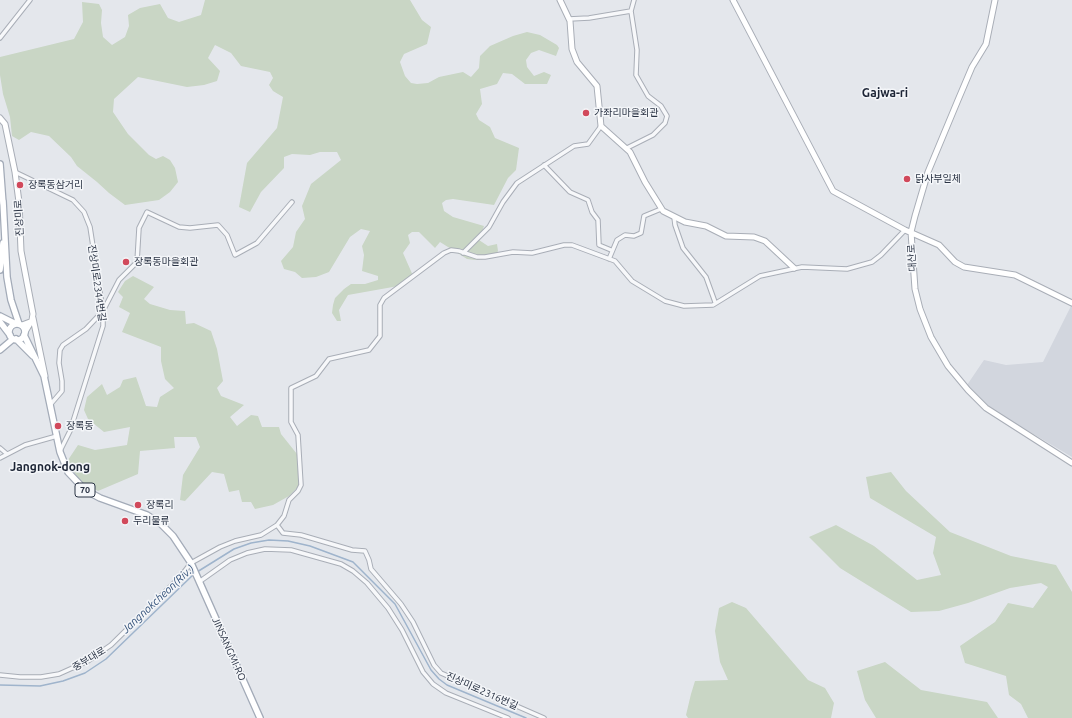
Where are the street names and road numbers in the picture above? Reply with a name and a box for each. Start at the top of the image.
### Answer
street label: 진상미로 [12,199,26,237]
street label: 진상미로2344번길 [86,244,108,322]
street label: 대산로 [905,244,919,272]
road number: 70 [75,483,95,497]
street label: JINSANGMI-RO [210,615,248,683]
street label: 중부대로 [70,644,108,674]
street label: 진상미로2316번길 [444,670,520,712]

